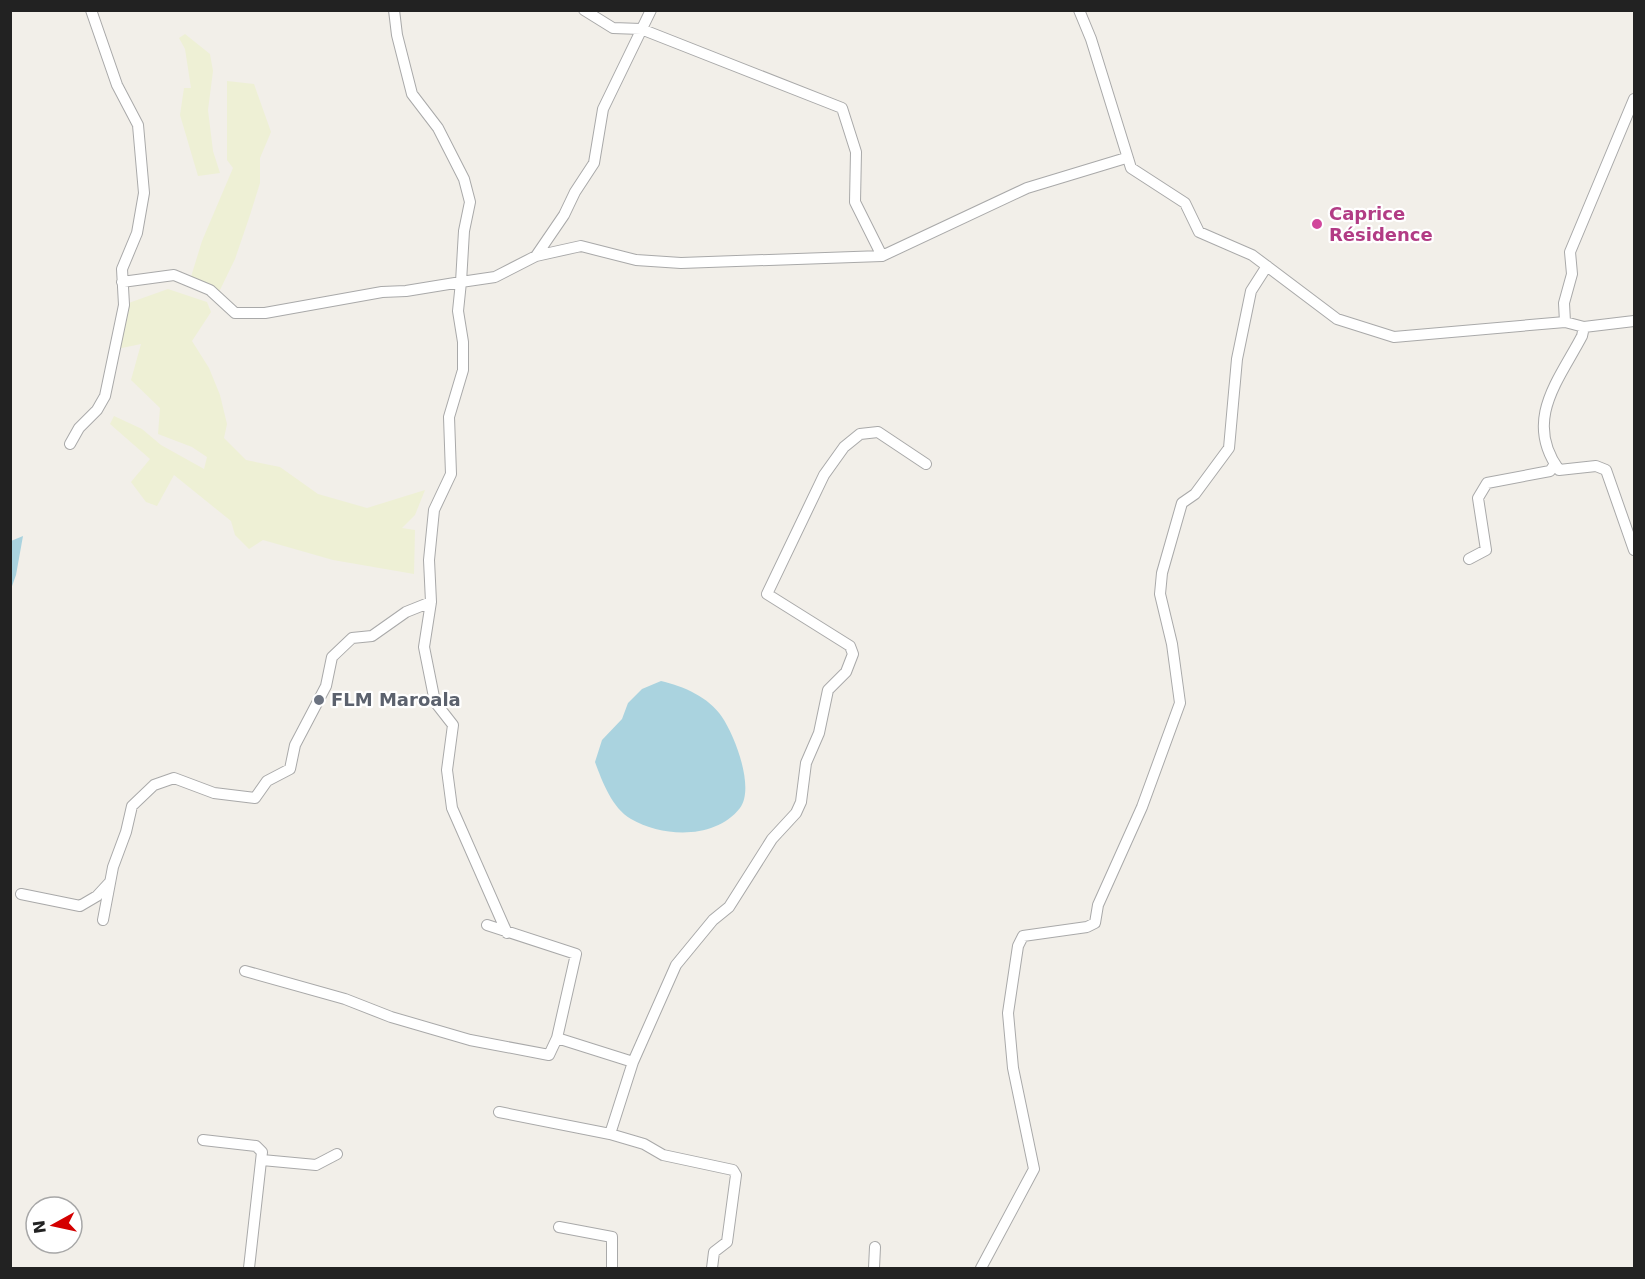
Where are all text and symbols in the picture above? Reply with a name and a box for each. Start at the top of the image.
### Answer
place label: Caprice Résidence [1329,203,1433,245]
marker: Caprice Résidence [1310,217,1324,231]
place label: FLM Maroala [331,689,461,710]
marker: FLM Maroala [312,693,326,707]
north arrow [24,1195,84,1255]
text: N [29,1219,50,1235]

